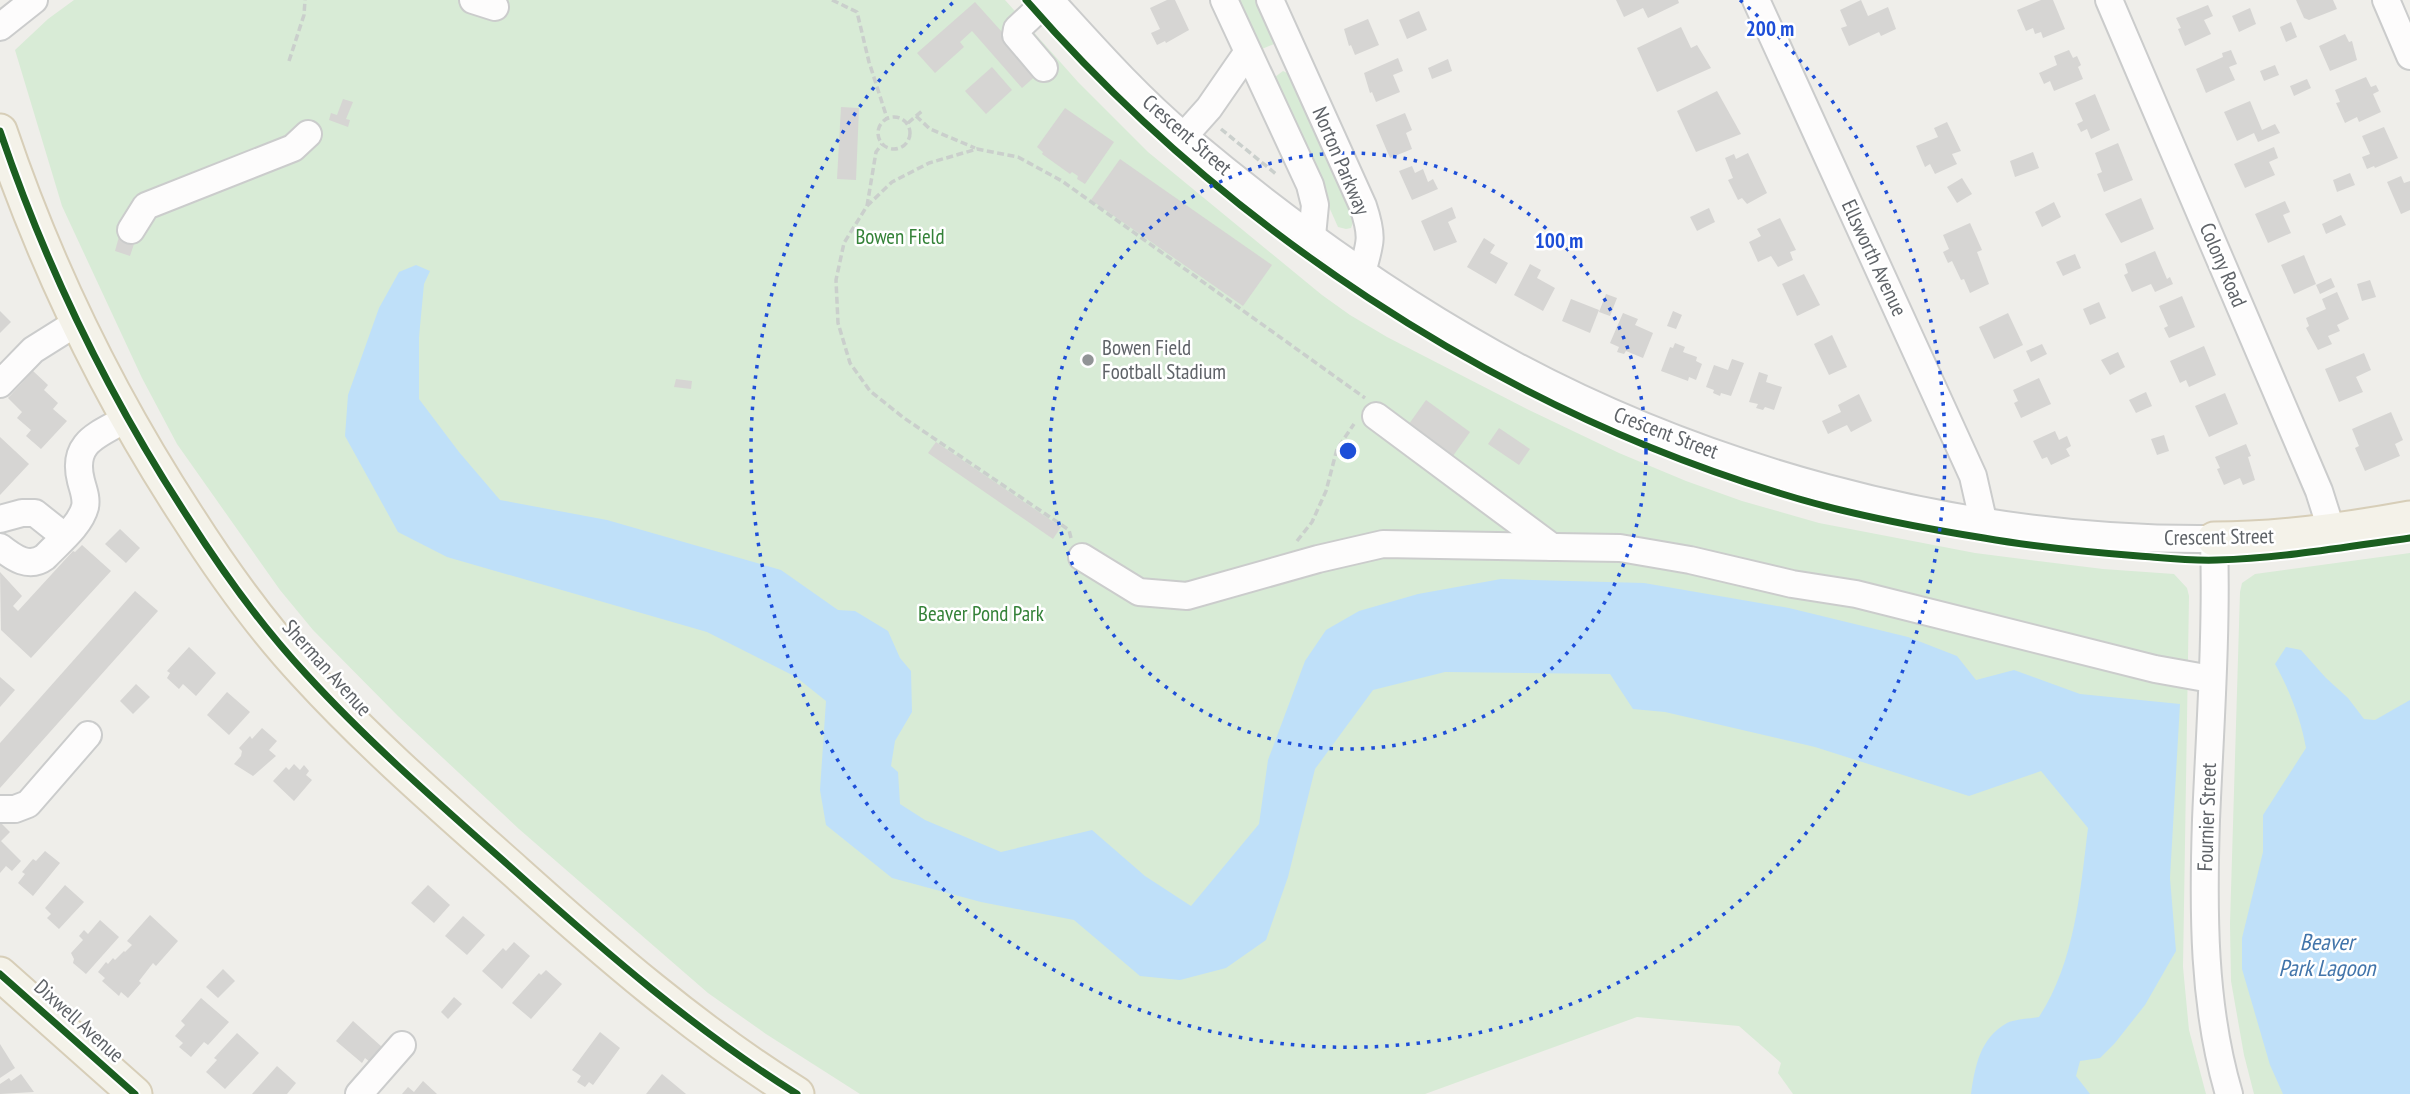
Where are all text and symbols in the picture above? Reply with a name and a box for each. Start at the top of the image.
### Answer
text: 200 m [1746,15,1794,42]
street label: Crescent Street [1137,88,1238,181]
street label: Norton Parkway [1307,103,1376,219]
street label: Ellsworth Avenue [1836,195,1913,320]
street label: Colony Road [2194,219,2253,311]
park label: Bowen Field [855,223,945,250]
text: 100 m [1535,227,1583,254]
place label: Bowen Field Football Stadium [1102,334,1226,385]
marker: Bowen Field Football Stadium [1080,352,1096,368]
street label: Crescent Street [1610,400,1722,465]
centre of rings [1336,439,1360,463]
street label: Crescent Street [2164,522,2274,551]
park label: Beaver Pond Park [918,600,1044,627]
street label: Sherman Avenue [277,614,378,722]
street label: Fournier Street [2191,762,2222,872]
water label: Beaver Park Lagoon [2279,927,2377,982]
street label: Dixwell Avenue [29,973,130,1068]

